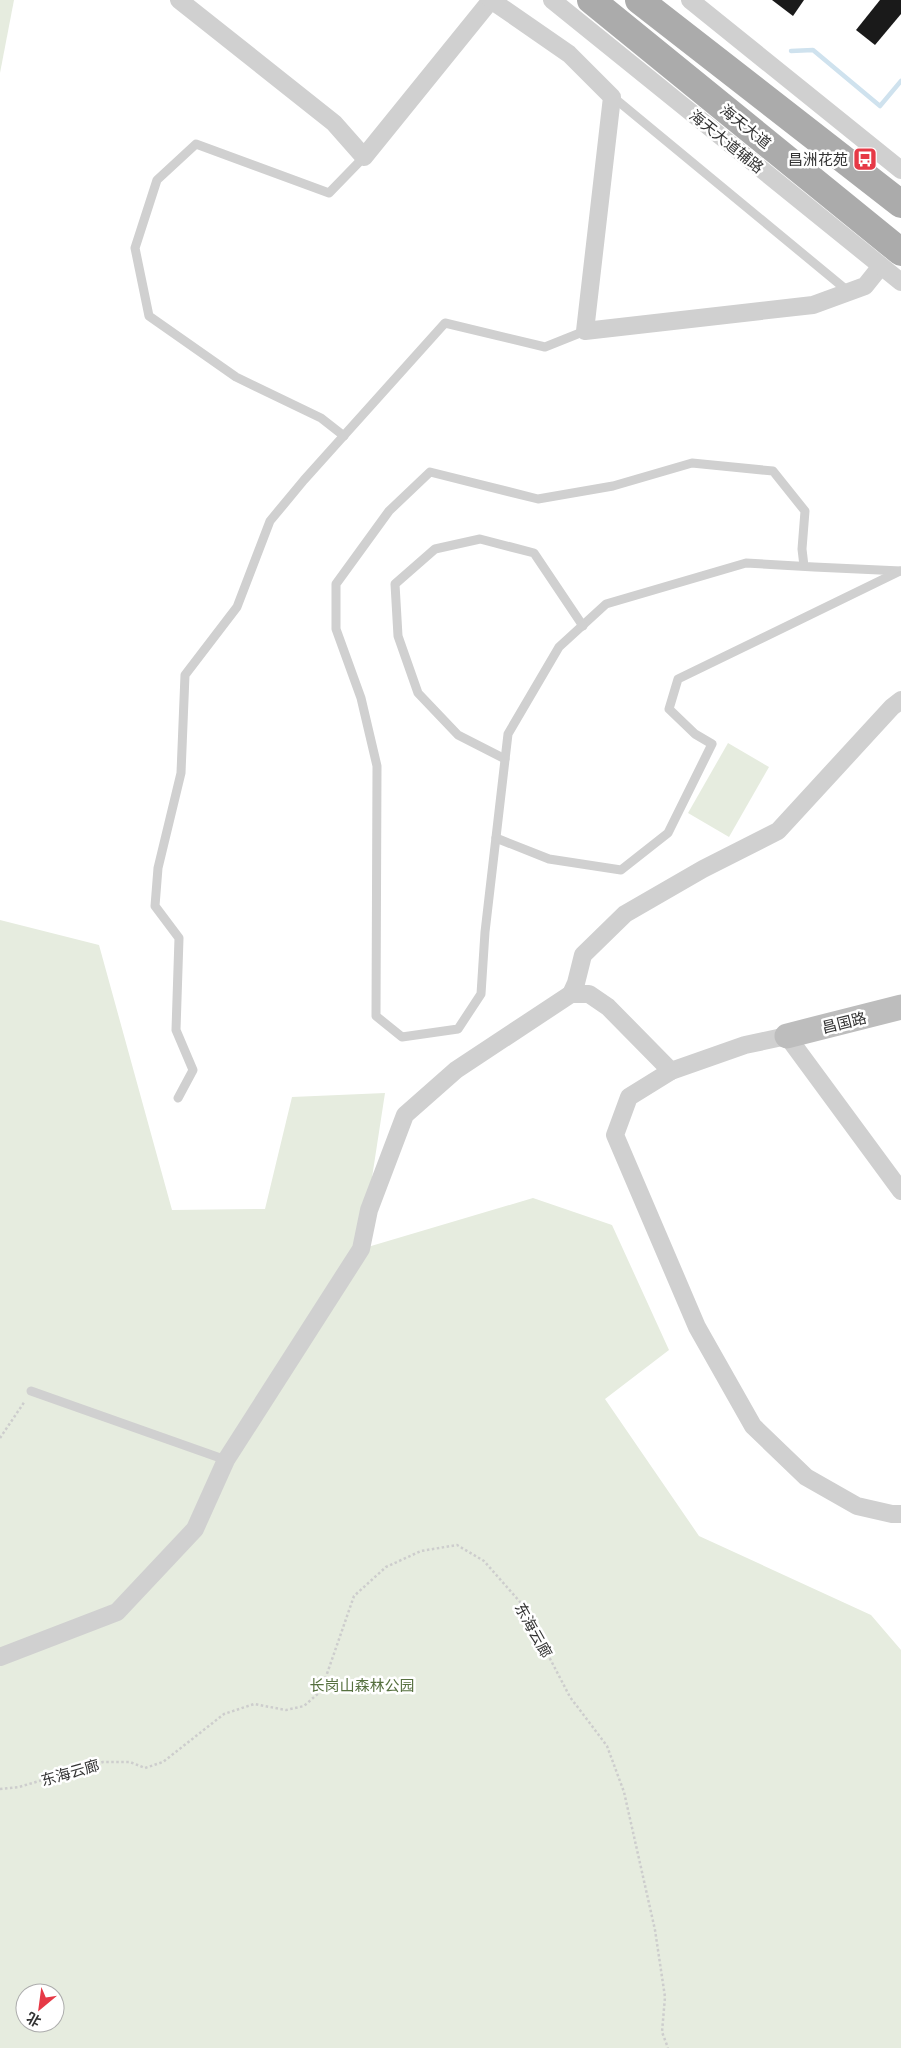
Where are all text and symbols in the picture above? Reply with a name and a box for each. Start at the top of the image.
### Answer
street label: 海天大道 [717,100,775,152]
street label: 海天大道辅路 [686,106,768,176]
bus stop icon: 昌洲花苑 [852,146,878,172]
place label: 昌洲花苑 [788,150,848,168]
street label: 昌国路 [820,1008,868,1036]
street label: 东海云廊 [512,1599,556,1661]
park label: 长岗山森林公园 [309,1676,415,1694]
street label: 东海云廊 [39,1755,101,1789]
north arrow [15,1983,65,2033]
text: 北 [23,2009,44,2031]

